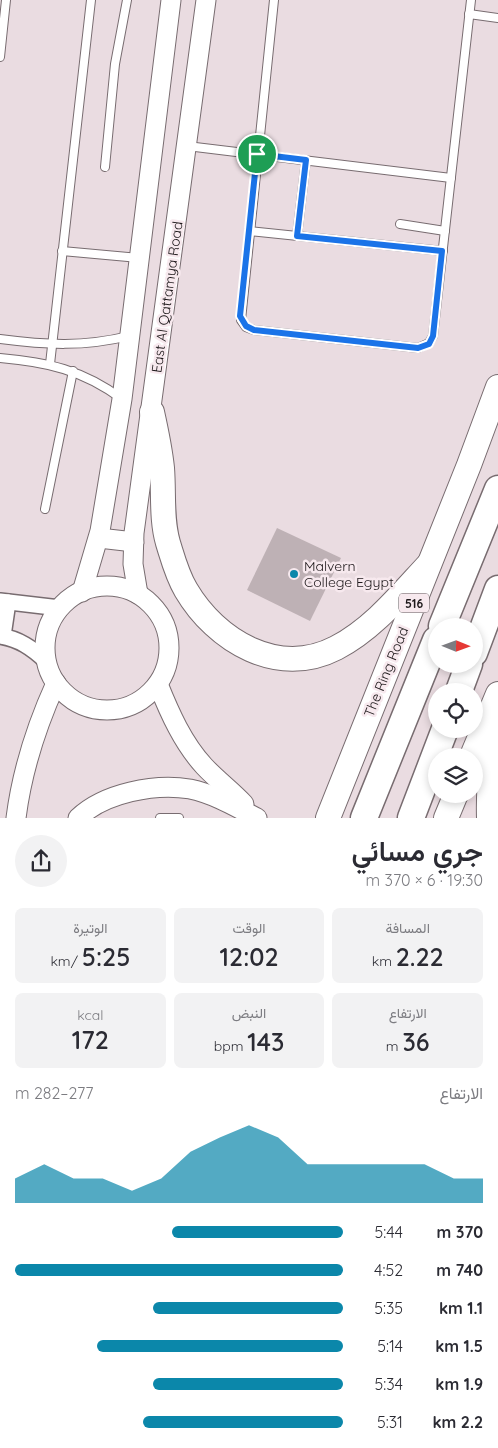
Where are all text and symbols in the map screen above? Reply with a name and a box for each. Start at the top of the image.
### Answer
pin [236,133,278,175]
icon: arrive [243,140,271,168]
street label: East Al Qattamya Road [147,220,187,374]
place label: Malvern College Egypt [304,557,394,591]
marker: Malvern College Egypt [288,568,300,580]
road number: 516 [399,594,429,612]
north arrow [428,618,482,672]
map controls [428,618,483,803]
street label: The Ring Road [360,624,412,720]
button: locate [428,683,483,738]
button: layers [428,748,483,803]
text: جري مسائي [351,833,483,868]
button: share [15,835,67,887]
text: 19:30 · 6 × 370 m [366,870,483,890]
text: الوتيرة [73,919,107,937]
text: الوقت [233,919,265,937]
text: المسافة [385,919,430,937]
text: 5:25 [82,941,130,972]
text: 12:02 [219,941,279,972]
text: 2.22 [396,941,444,972]
text: /km [50,952,82,970]
text: km [372,952,396,970]
text: النبض [232,1004,266,1022]
text: الارتفاع [389,1004,427,1022]
text: kcal [77,1006,103,1024]
text: 172 [72,1024,109,1055]
text: 143 [247,1026,284,1057]
text: 36 [402,1026,429,1057]
text: bpm [214,1037,247,1055]
text: m [386,1037,402,1055]
text: 277–282 m [15,1083,94,1103]
text: الارتفاع [440,1083,483,1103]
text: 5:44 [374,1222,403,1242]
text: 370 m [437,1222,483,1242]
text: 4:52 [374,1260,403,1280]
text: 740 m [436,1260,483,1280]
text: 5:35 [374,1298,403,1318]
text: 1.1 km [439,1298,483,1318]
text: 5:14 [377,1336,403,1356]
text: 1.5 km [435,1336,483,1356]
text: 5:34 [374,1374,403,1394]
text: 1.9 km [435,1374,483,1394]
text: 5:31 [377,1412,403,1432]
text: 2.2 km [432,1412,483,1432]

